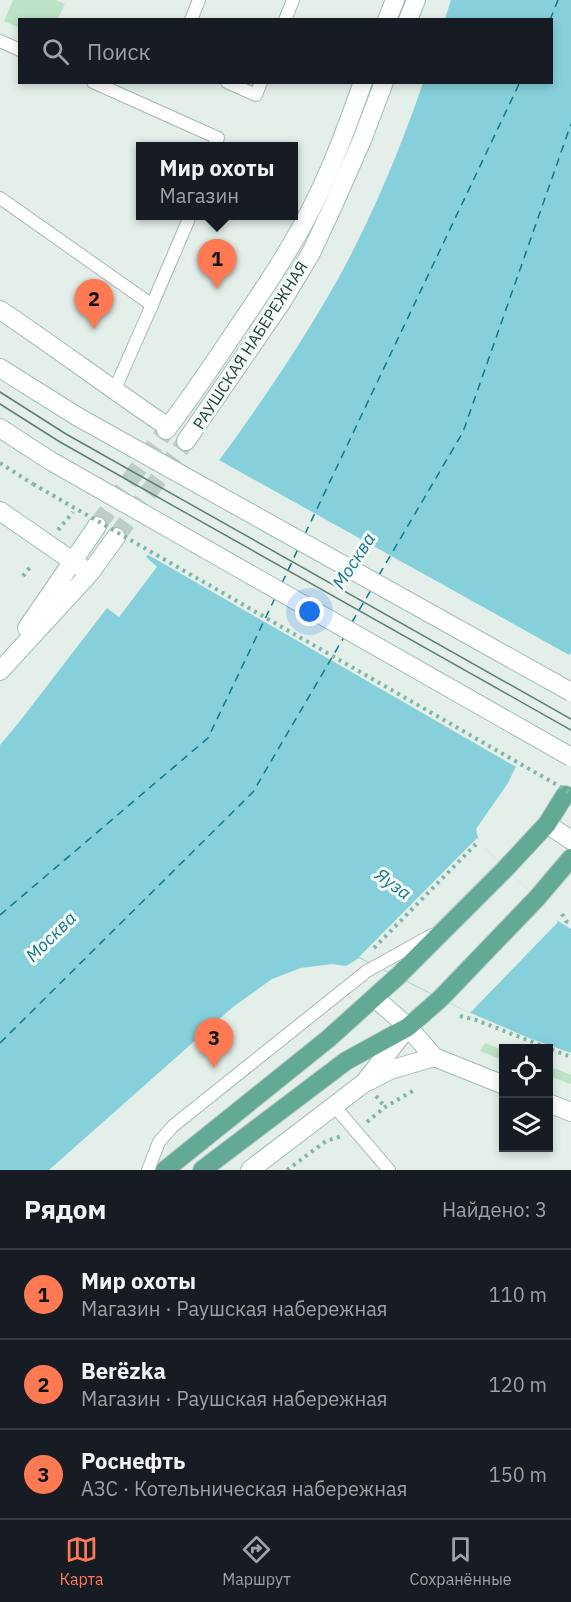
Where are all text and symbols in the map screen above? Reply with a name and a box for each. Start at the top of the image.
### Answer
search box [18,18,553,84]
icon: search [39,35,72,68]
text: Поиск [87,37,151,66]
popup [136,142,298,220]
text: Мир охоты [160,153,275,182]
text: Магазин [160,182,239,209]
pin: 1 [198,240,236,289]
street label: РАУШСКАЯ НАБЕРЕЖНАЯ [188,257,312,433]
pin: 2 [74,280,113,329]
water label: Москва [327,528,380,593]
your location [295,597,324,626]
water label: Яуза [370,862,416,904]
water label: Москва [20,906,81,967]
pin: 3 [194,1018,234,1068]
map controls [499,1044,553,1152]
button: locate [499,1044,553,1098]
button: layers [499,1098,553,1152]
text: Рядом [24,1192,106,1226]
text: Найдено: 3 [442,1196,547,1223]
text: Мир охоты [81,1266,196,1295]
text: 1 [38,1281,50,1308]
text: 110 m [489,1281,547,1308]
text: Магазин · Раушская набережная [81,1295,388,1322]
text: Berёzka [81,1356,166,1385]
text: 2 [38,1371,50,1398]
text: 120 m [489,1371,547,1398]
text: Магазин · Раушская набережная [81,1385,388,1412]
text: Роснефть [81,1446,185,1475]
text: 3 [38,1461,50,1488]
text: 150 m [489,1461,547,1488]
text: АЗС · Котельническая набережная [81,1475,407,1502]
tab: Карта [59,1533,103,1589]
tab: Маршрут [222,1533,291,1589]
tab: Сохранённые [410,1533,512,1589]

